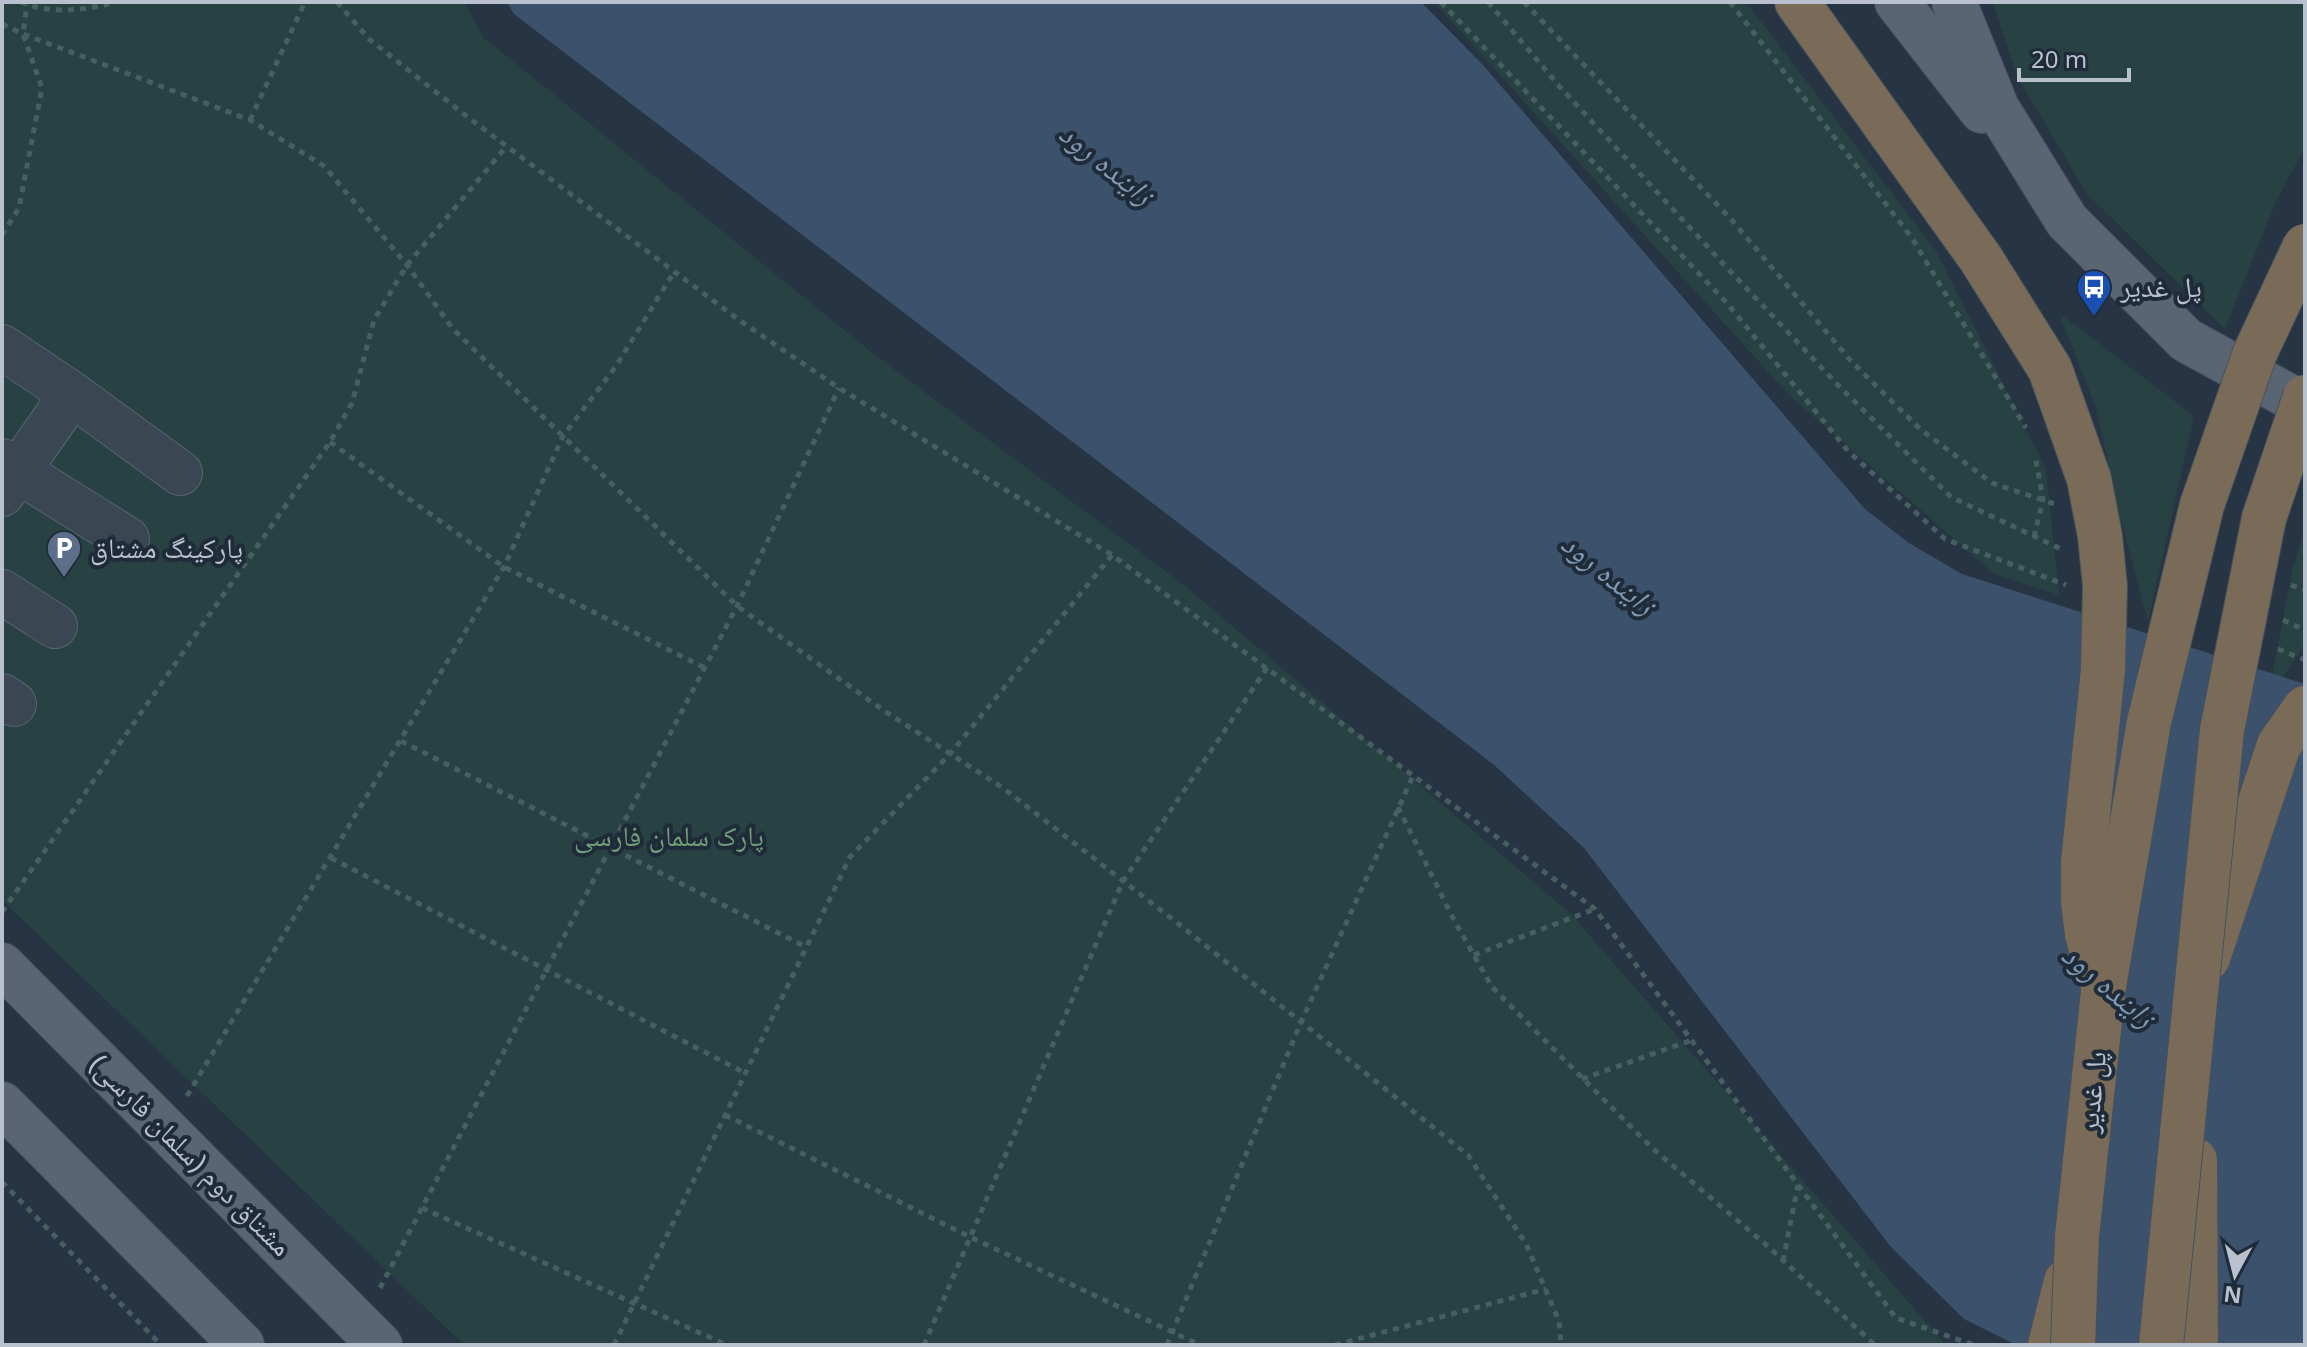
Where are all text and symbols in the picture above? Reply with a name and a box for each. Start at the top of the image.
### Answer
scale bar [2019,32,2129,82]
text: 20 m [2031,42,2087,75]
water label: زاینده رود [1051,112,1165,216]
place label: پل غدیر [2119,267,2202,305]
bus stop icon: پل غدیر [2075,268,2113,318]
water label: زاینده رود [1553,522,1667,626]
place label: پارکینگ مشتاق [90,528,243,566]
parking icon: پارکینگ مشتاق [45,529,83,579]
park label: پارک سلمان فارسی [574,816,764,854]
water label: زاینده رود [2054,934,2167,1038]
street label: مشتاق دوم (سلمان فارسی) [82,1045,301,1264]
street label: پل غدیر [2068,1049,2114,1136]
north arrow [2195,1235,2275,1315]
text: N [2222,1280,2243,1312]

